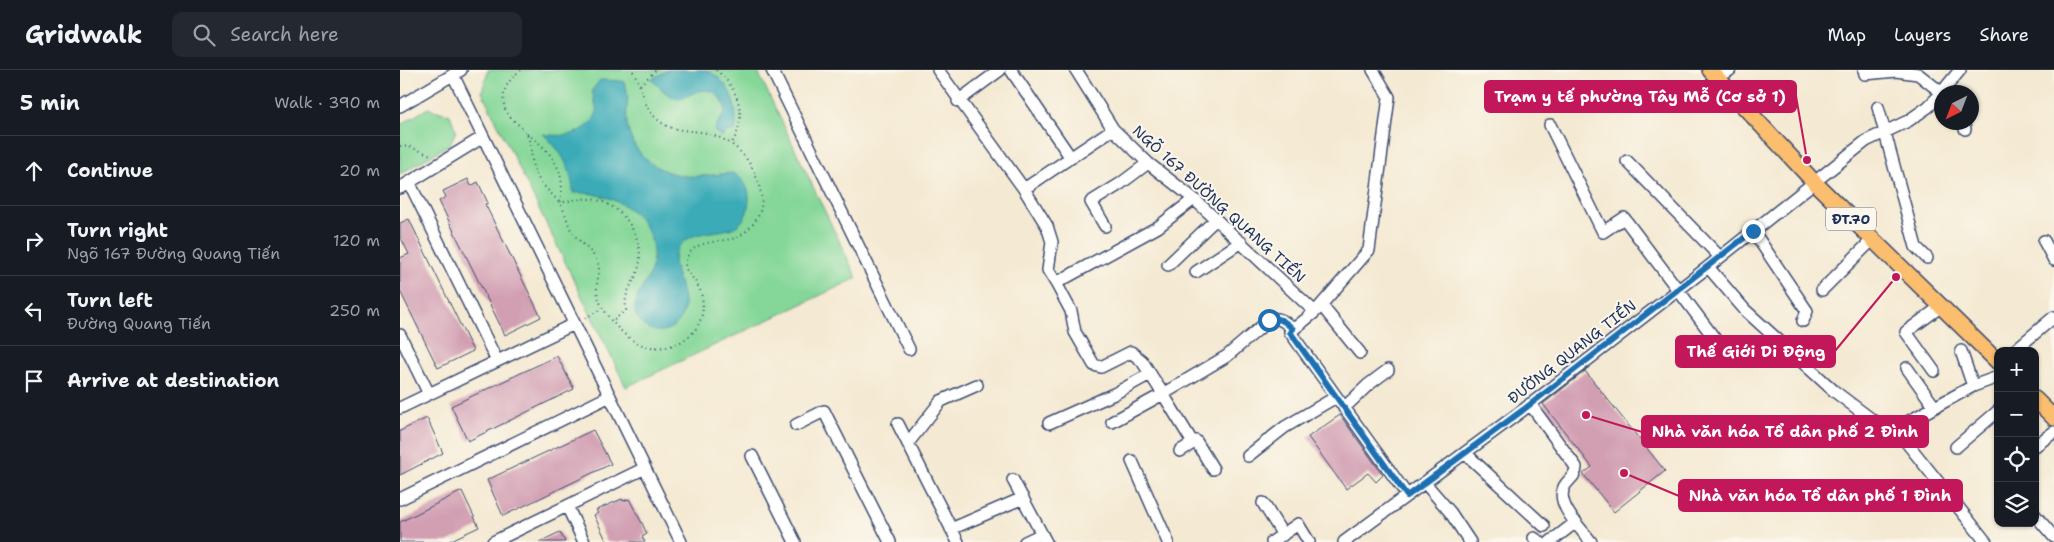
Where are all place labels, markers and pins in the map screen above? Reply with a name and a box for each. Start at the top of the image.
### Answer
callout: Trạm y tế phường Tây Mỗ (Cơ sở 1) [1485,81,1796,112]
callout: Thế Giới Di Động [1676,336,1835,367]
callout: Nhà văn hóa Tổ dân phố 2 Đình [1642,416,1928,447]
callout: Nhà văn hóa Tổ dân phố 1 Đình [1679,480,1962,511]

